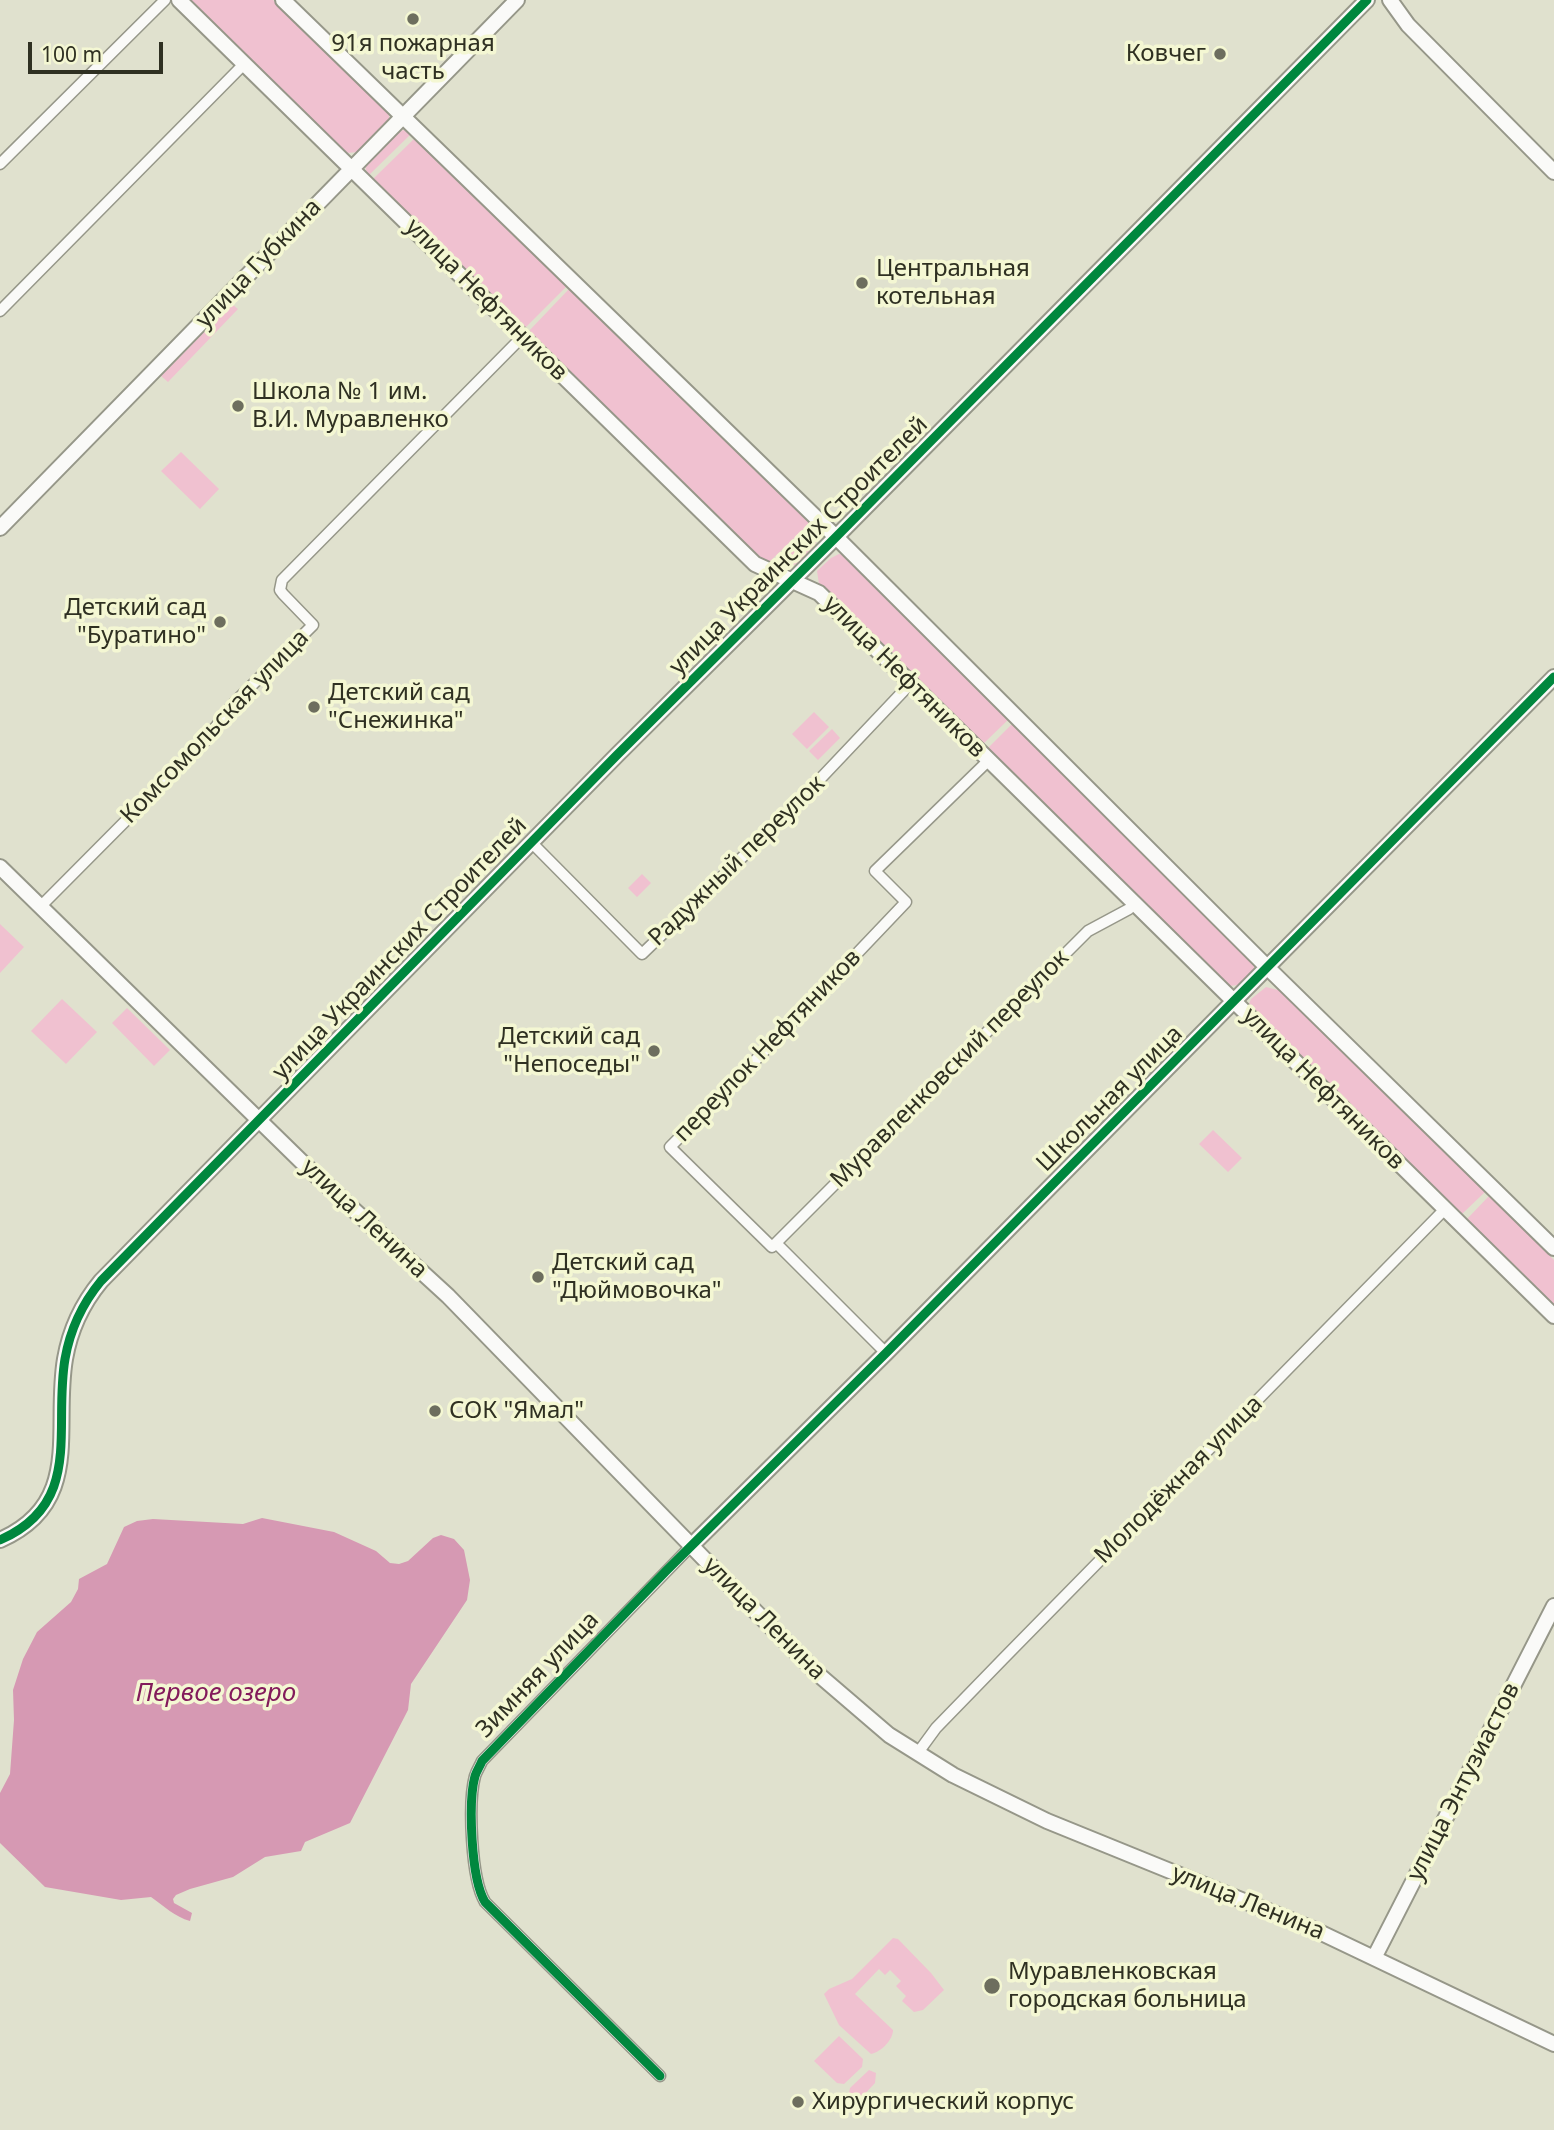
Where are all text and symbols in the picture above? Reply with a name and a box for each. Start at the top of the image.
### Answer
marker: 91я пожарная часть [405,11,421,27]
scale bar [32,28,166,72]
place label: 91я пожарная часть [331,30,495,86]
text: 100 m [41,40,102,68]
place label: Ковчег [1126,40,1206,68]
marker: Ковчег [1212,46,1228,62]
street label: улица Губкина [190,193,328,335]
street label: улица Нефтяников [399,213,573,387]
place label: Центральная котельная [876,255,1030,311]
marker: Центральная котельная [854,275,870,291]
place label: Школа № 1 им. В.И. Муравленко [252,378,449,434]
marker: Школа № 1 им. В.И. Муравленко [230,398,246,414]
street label: улица Украинских Строителей [664,411,934,681]
street label: улица Нефтяников [817,590,991,764]
place label: Детский сад "Буратино" [64,594,206,650]
marker: Детский сад "Буратино" [212,614,228,630]
street label: Комсомольская улица [115,624,315,830]
place label: Детский сад "Снежинка" [328,679,470,735]
marker: Детский сад "Снежинка" [306,699,322,715]
street label: Радужный переулок [643,770,831,952]
street label: улица Украинских Строителей [267,812,533,1086]
street label: переулок Нефтяников [669,944,867,1148]
street label: Муравленковский переулок [825,944,1075,1194]
street label: улица Нефтяников [1236,1002,1410,1176]
street label: Школьная улица [1031,1020,1189,1178]
place label: Детский сад "Непоседы" [498,1023,640,1079]
marker: Детский сад "Непоседы" [646,1043,662,1059]
street label: улица Ленина [295,1153,433,1285]
place label: Детский сад "Дюймовочка" [552,1249,721,1305]
marker: Детский сад "Дюймовочка" [530,1269,546,1285]
street label: Молодёжная улица [1089,1390,1269,1570]
place label: СОК "Ямал" [449,1397,584,1425]
marker: СОК "Ямал" [427,1403,443,1419]
street label: улица Ленина [697,1552,831,1686]
street label: Зимняя улица [471,1606,605,1744]
water label: Первое озеро [136,1678,296,1710]
street label: улица Энтузиастов [1402,1678,1526,1886]
street label: улица Ленина [1168,1859,1328,1947]
place label: Муравленковская городская больница [1008,1958,1247,2014]
marker: Муравленковская городская больница [982,1976,1002,1996]
place label: Хирургический корпус [812,2088,1074,2116]
marker: Хирургический корпус [790,2094,806,2110]

